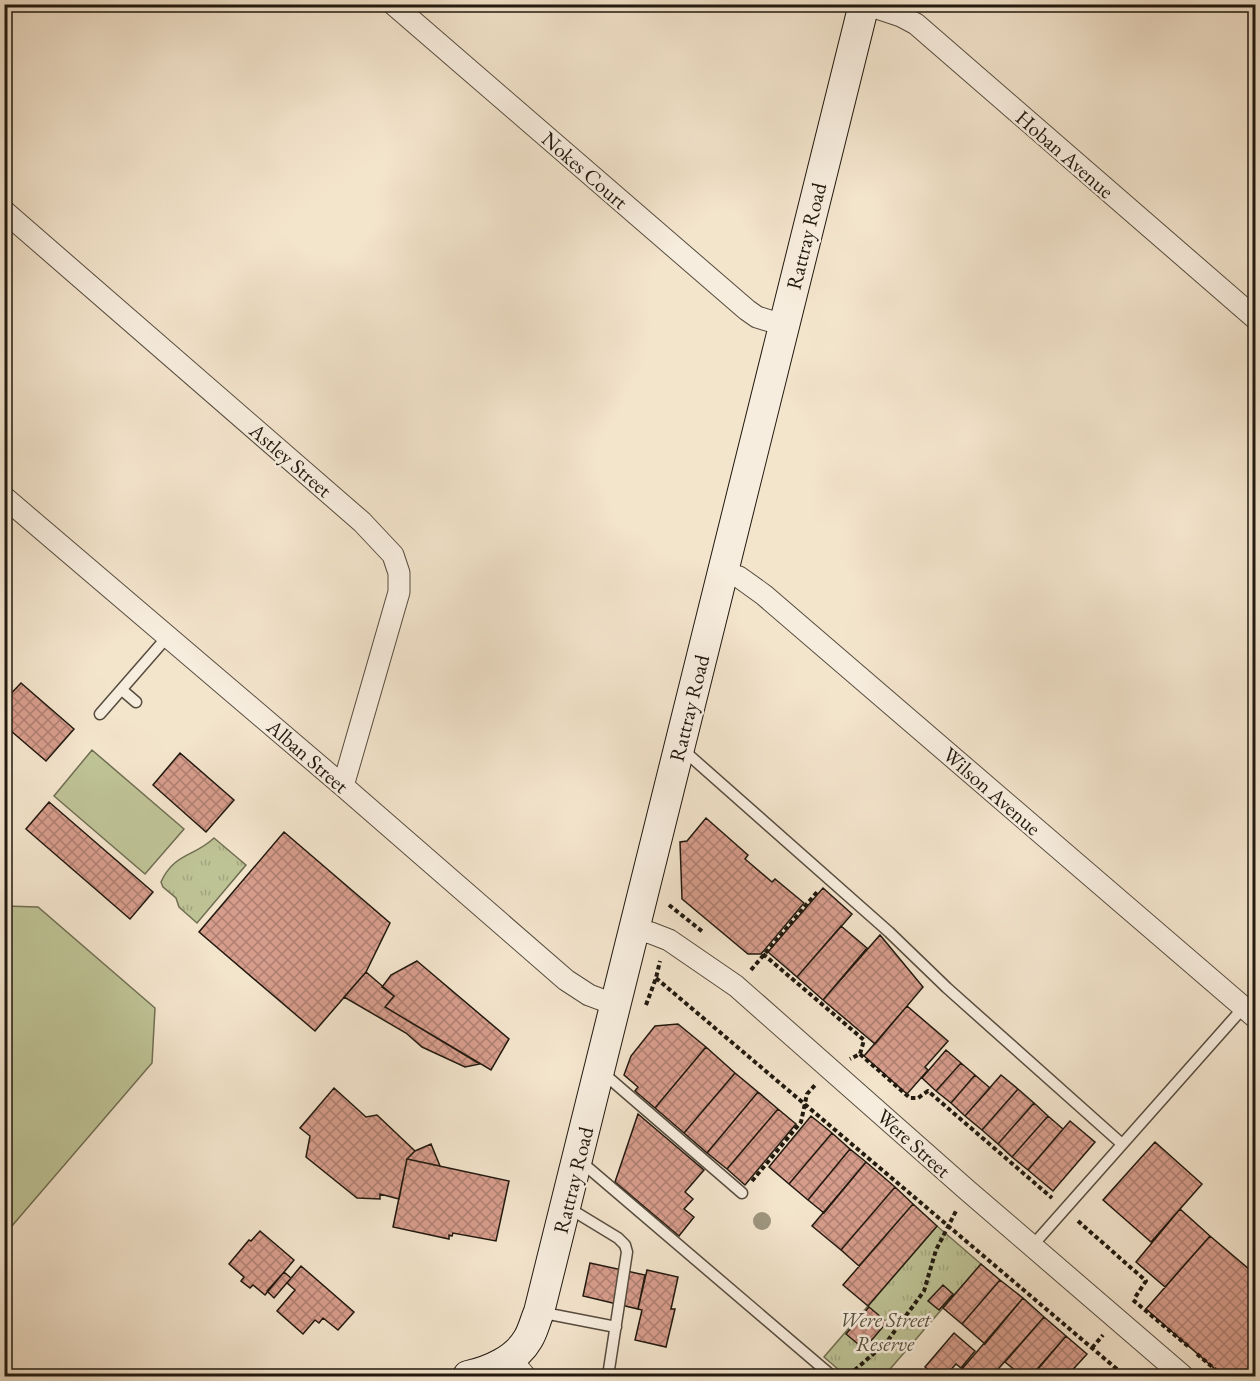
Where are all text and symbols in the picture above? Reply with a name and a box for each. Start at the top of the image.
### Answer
street label: Hoban Avenue [1010,104,1120,204]
street label: Nokes Court [536,125,634,215]
street label: Rattray Road [780,179,832,292]
street label: Astley Street [243,416,338,503]
street label: Rattray Road [663,651,715,764]
street label: Alban Street [261,712,355,799]
street label: Wilson Avenue [937,741,1047,841]
street label: Were Street [871,1103,957,1184]
street label: Rattray Road [547,1123,599,1236]
park label: Were Street Reserve [840,1306,931,1357]

